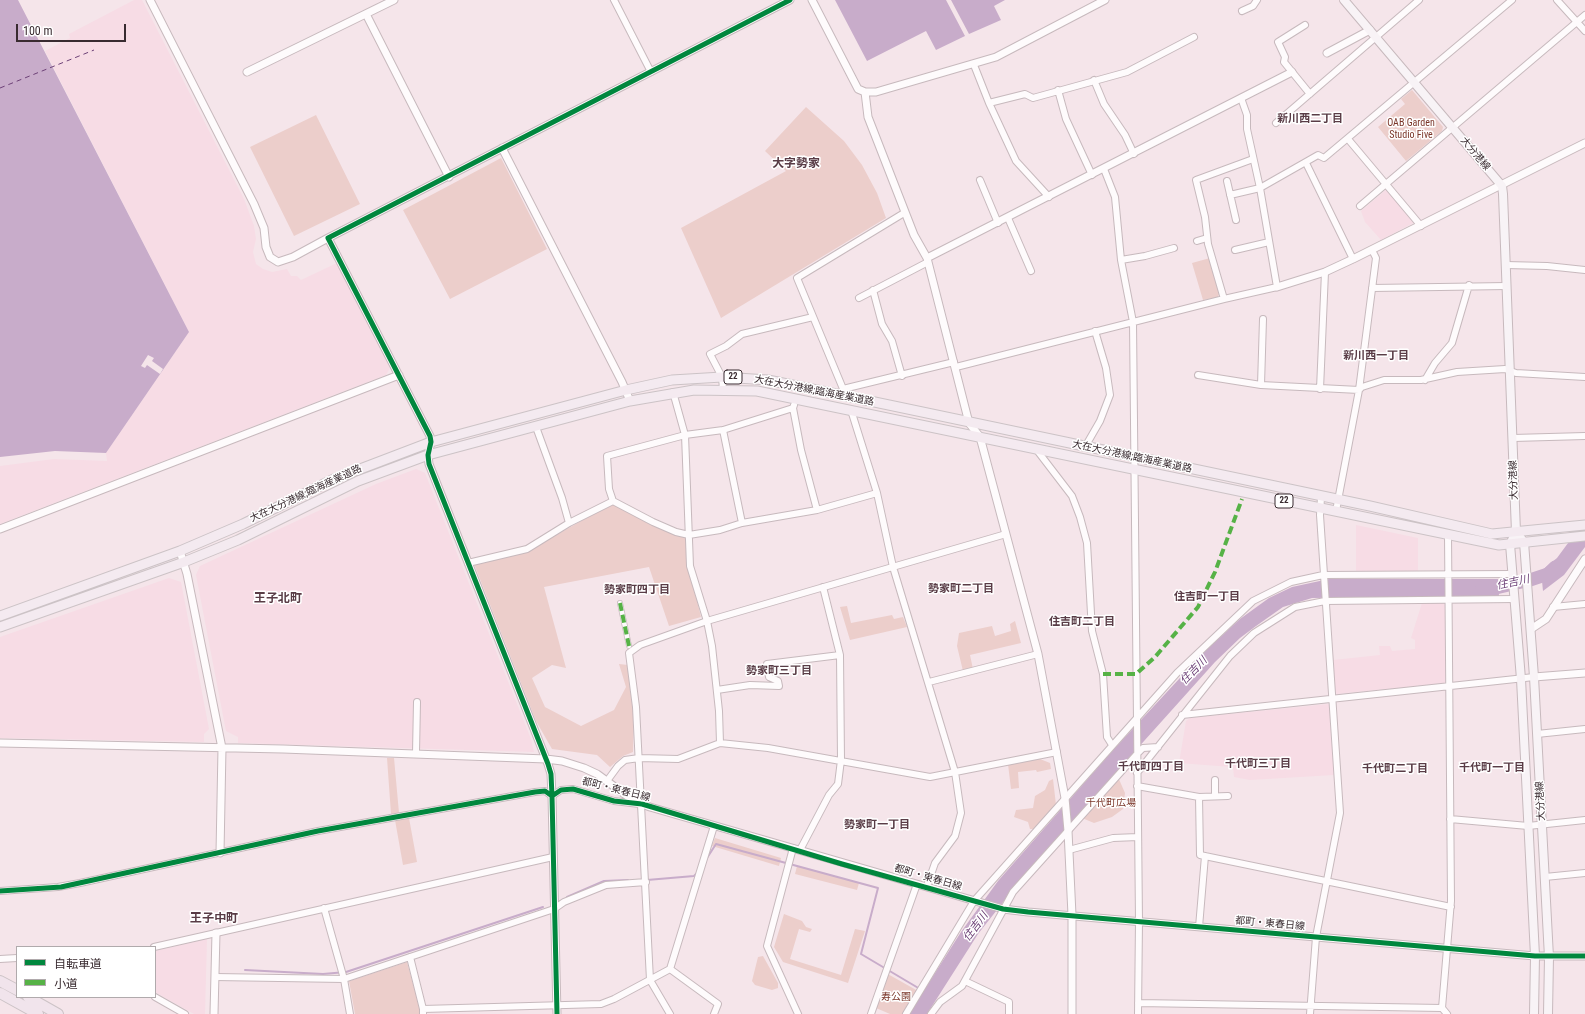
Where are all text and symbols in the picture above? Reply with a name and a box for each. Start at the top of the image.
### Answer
scale bar [18,16,128,42]
text: 100 m [23,24,53,38]
district label: 新川西二丁目 [1277,112,1343,126]
park label: OAB Garden Studio Five [1387,117,1435,140]
street label: 大分港線 [1458,135,1492,173]
district label: 大字勢家 [772,157,820,171]
district label: 新川西一丁目 [1343,349,1409,363]
road number: 22 [724,370,742,384]
street label: 大在大分港線;臨海産業道路 [753,373,875,409]
street label: 大在大分港線;臨海産業道路 [1071,438,1193,476]
street label: 大分港線 [1507,460,1521,500]
street label: 大在大分港線;臨海産業道路 [248,463,364,525]
road number: 22 [1275,494,1293,508]
water label: 住吉川 [1495,573,1531,593]
district label: 勢家町二丁目 [928,582,994,596]
district label: 勢家町四丁目 [604,583,670,597]
district label: 住吉町一丁目 [1174,590,1240,604]
district label: 王子北町 [254,592,302,606]
district label: 住吉町二丁目 [1049,615,1115,629]
water label: 住吉川 [1178,655,1210,687]
district label: 勢家町三丁目 [746,664,812,678]
district label: 千代町三丁目 [1225,757,1291,771]
district label: 千代町四丁目 [1118,760,1184,774]
district label: 千代町一丁目 [1459,761,1525,775]
district label: 千代町二丁目 [1362,762,1428,776]
street label: 都町・東春日線 [581,776,651,804]
street label: 大分港線 [1534,781,1548,821]
park label: 千代町広場 [1086,797,1136,809]
district label: 勢家町一丁目 [844,818,910,832]
street label: 都町・東春日線 [893,863,963,893]
water label: 住吉川 [961,910,991,944]
district label: 王子中町 [190,912,238,926]
street label: 都町・東春日線 [1235,915,1305,933]
legend [16,946,156,998]
text: 自転車道 [54,957,102,971]
text: 小道 [54,977,78,991]
park label: 寿公園 [881,991,911,1003]

